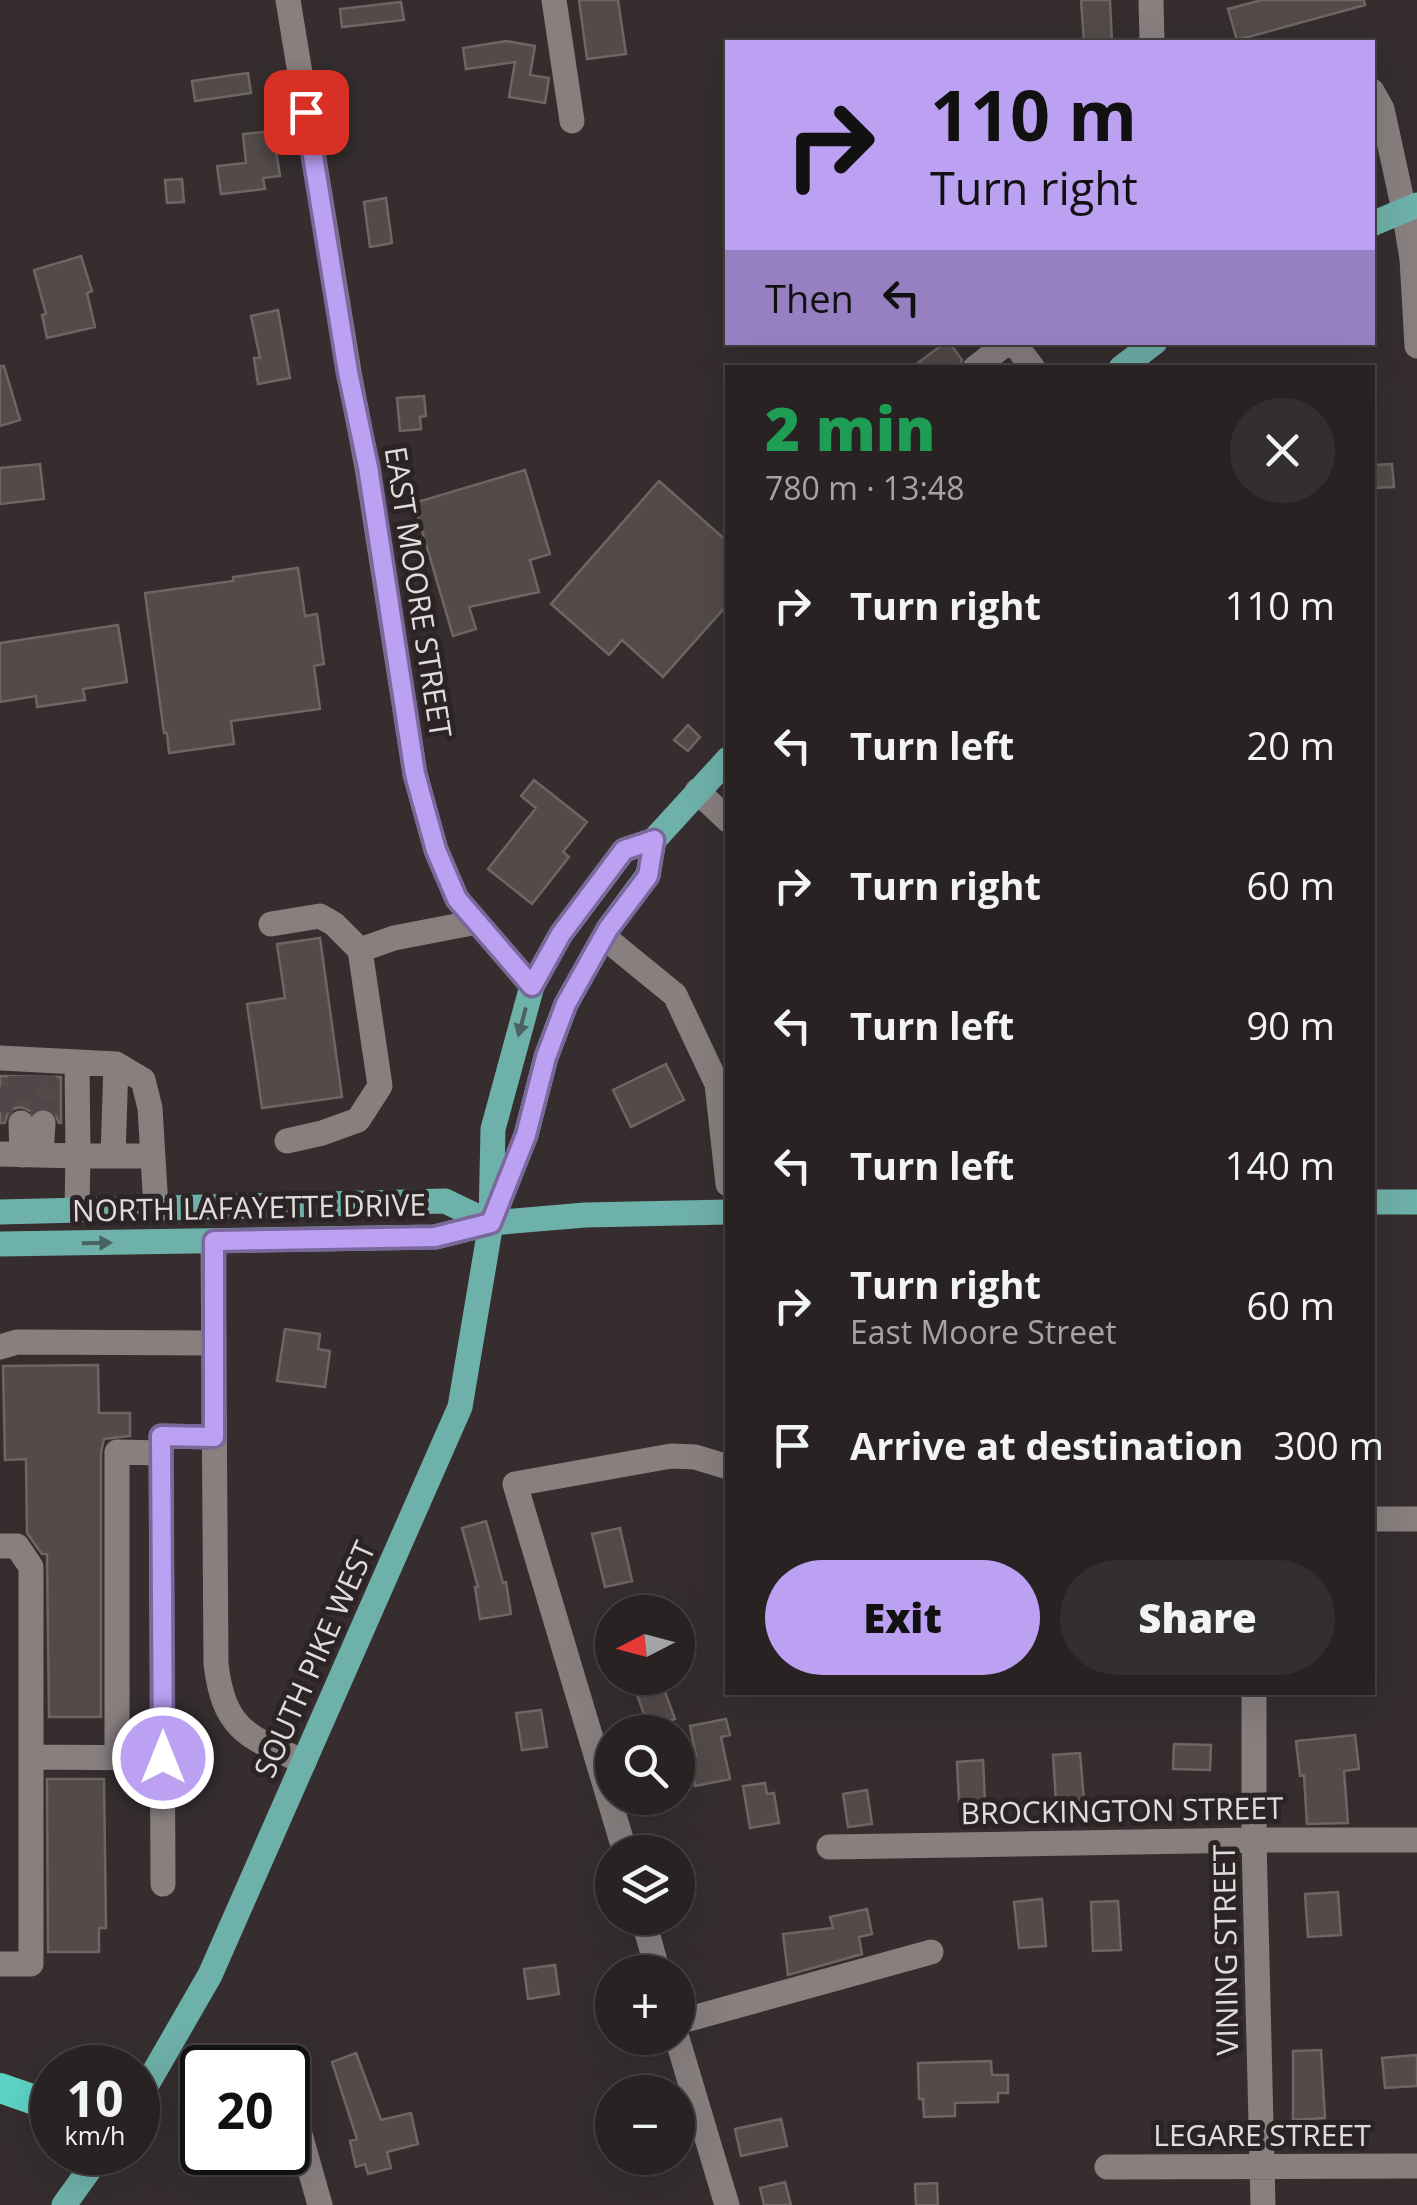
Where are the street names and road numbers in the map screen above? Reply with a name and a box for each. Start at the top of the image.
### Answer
street label: EAST MOORE STREET [376,443,462,741]
street label: NORTH LAFAYETTE DRIVE [72,1183,426,1231]
street label: SOUTH PIKE WEST [243,1534,385,1784]
street label: BROCKINGTON STREET [960,1787,1284,1833]
street label: VINING STREET [1203,1844,1247,2056]
street label: LEGARE STREET [1153,2114,1371,2155]

